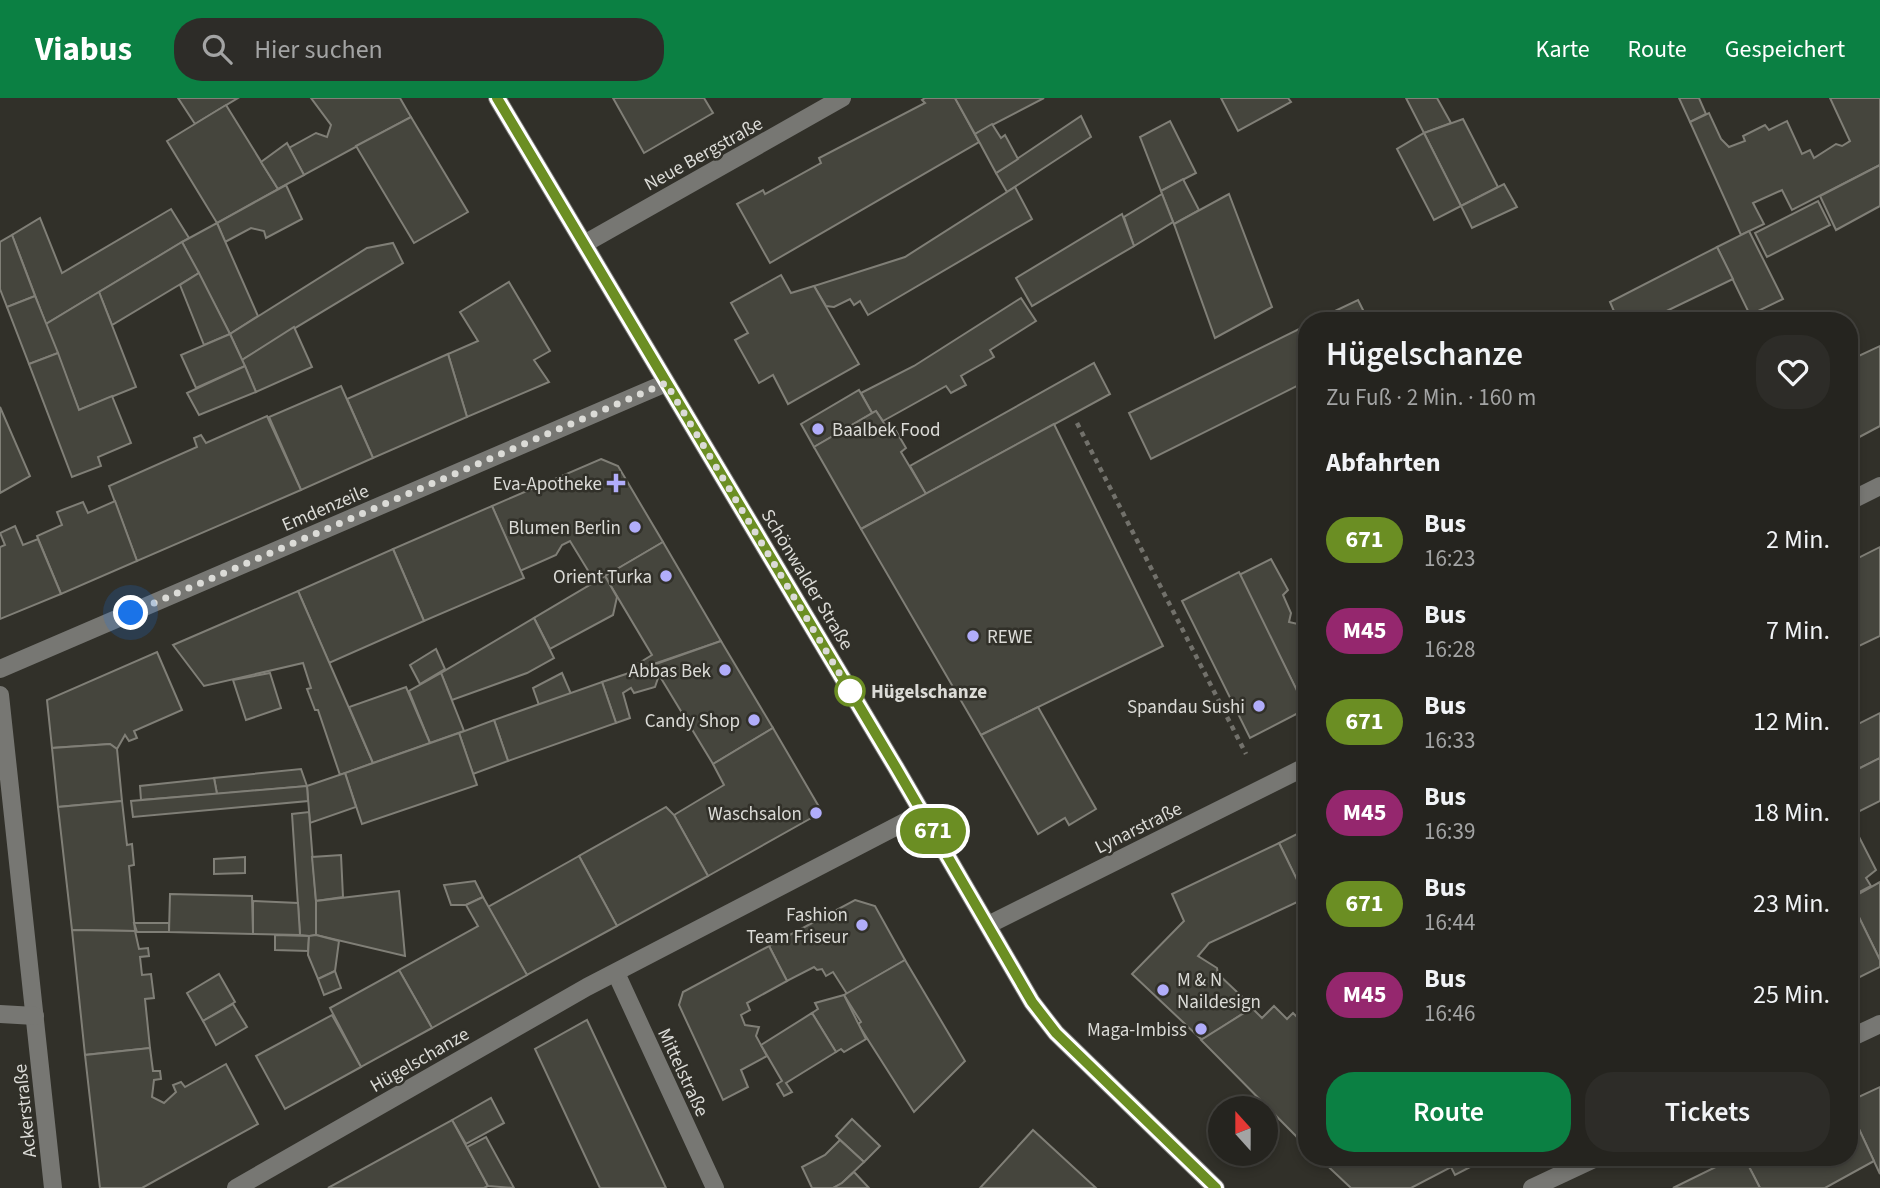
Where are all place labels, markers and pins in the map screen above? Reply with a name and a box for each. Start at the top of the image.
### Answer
place label: Baalbek Food [832,417,941,444]
marker: Baalbek Food [810,421,826,437]
place label: Eva-Apotheke [493,471,602,498]
marker: Eva-Apotheke [608,475,624,491]
place label: Blumen Berlin [508,515,621,542]
marker: Blumen Berlin [627,519,643,535]
place label: Orient Turka [553,564,652,591]
marker: Orient Turka [658,568,674,584]
place label: REWE [987,624,1033,651]
marker: REWE [965,628,981,644]
place label: Abbas Bek [629,658,712,685]
marker: Abbas Bek [717,662,733,678]
marker: Hügelschanze [835,676,865,706]
place label: Hügelschanze [871,679,987,706]
place label: Spandau Sushi [1127,694,1245,721]
marker: Spandau Sushi [1251,698,1267,714]
place label: Candy Shop [645,708,740,735]
marker: Candy Shop [746,712,762,728]
place label: Waschsalon [708,801,802,828]
marker: Waschsalon [808,805,824,821]
place label: Fashion Team Friseur [746,902,848,951]
marker: Fashion Team Friseur [854,917,870,933]
place label: M & N Naildesign [1177,967,1261,1016]
marker: M & N Naildesign [1155,982,1171,998]
place label: Maga-Imbiss [1087,1017,1187,1044]
marker: Maga-Imbiss [1193,1021,1209,1037]

